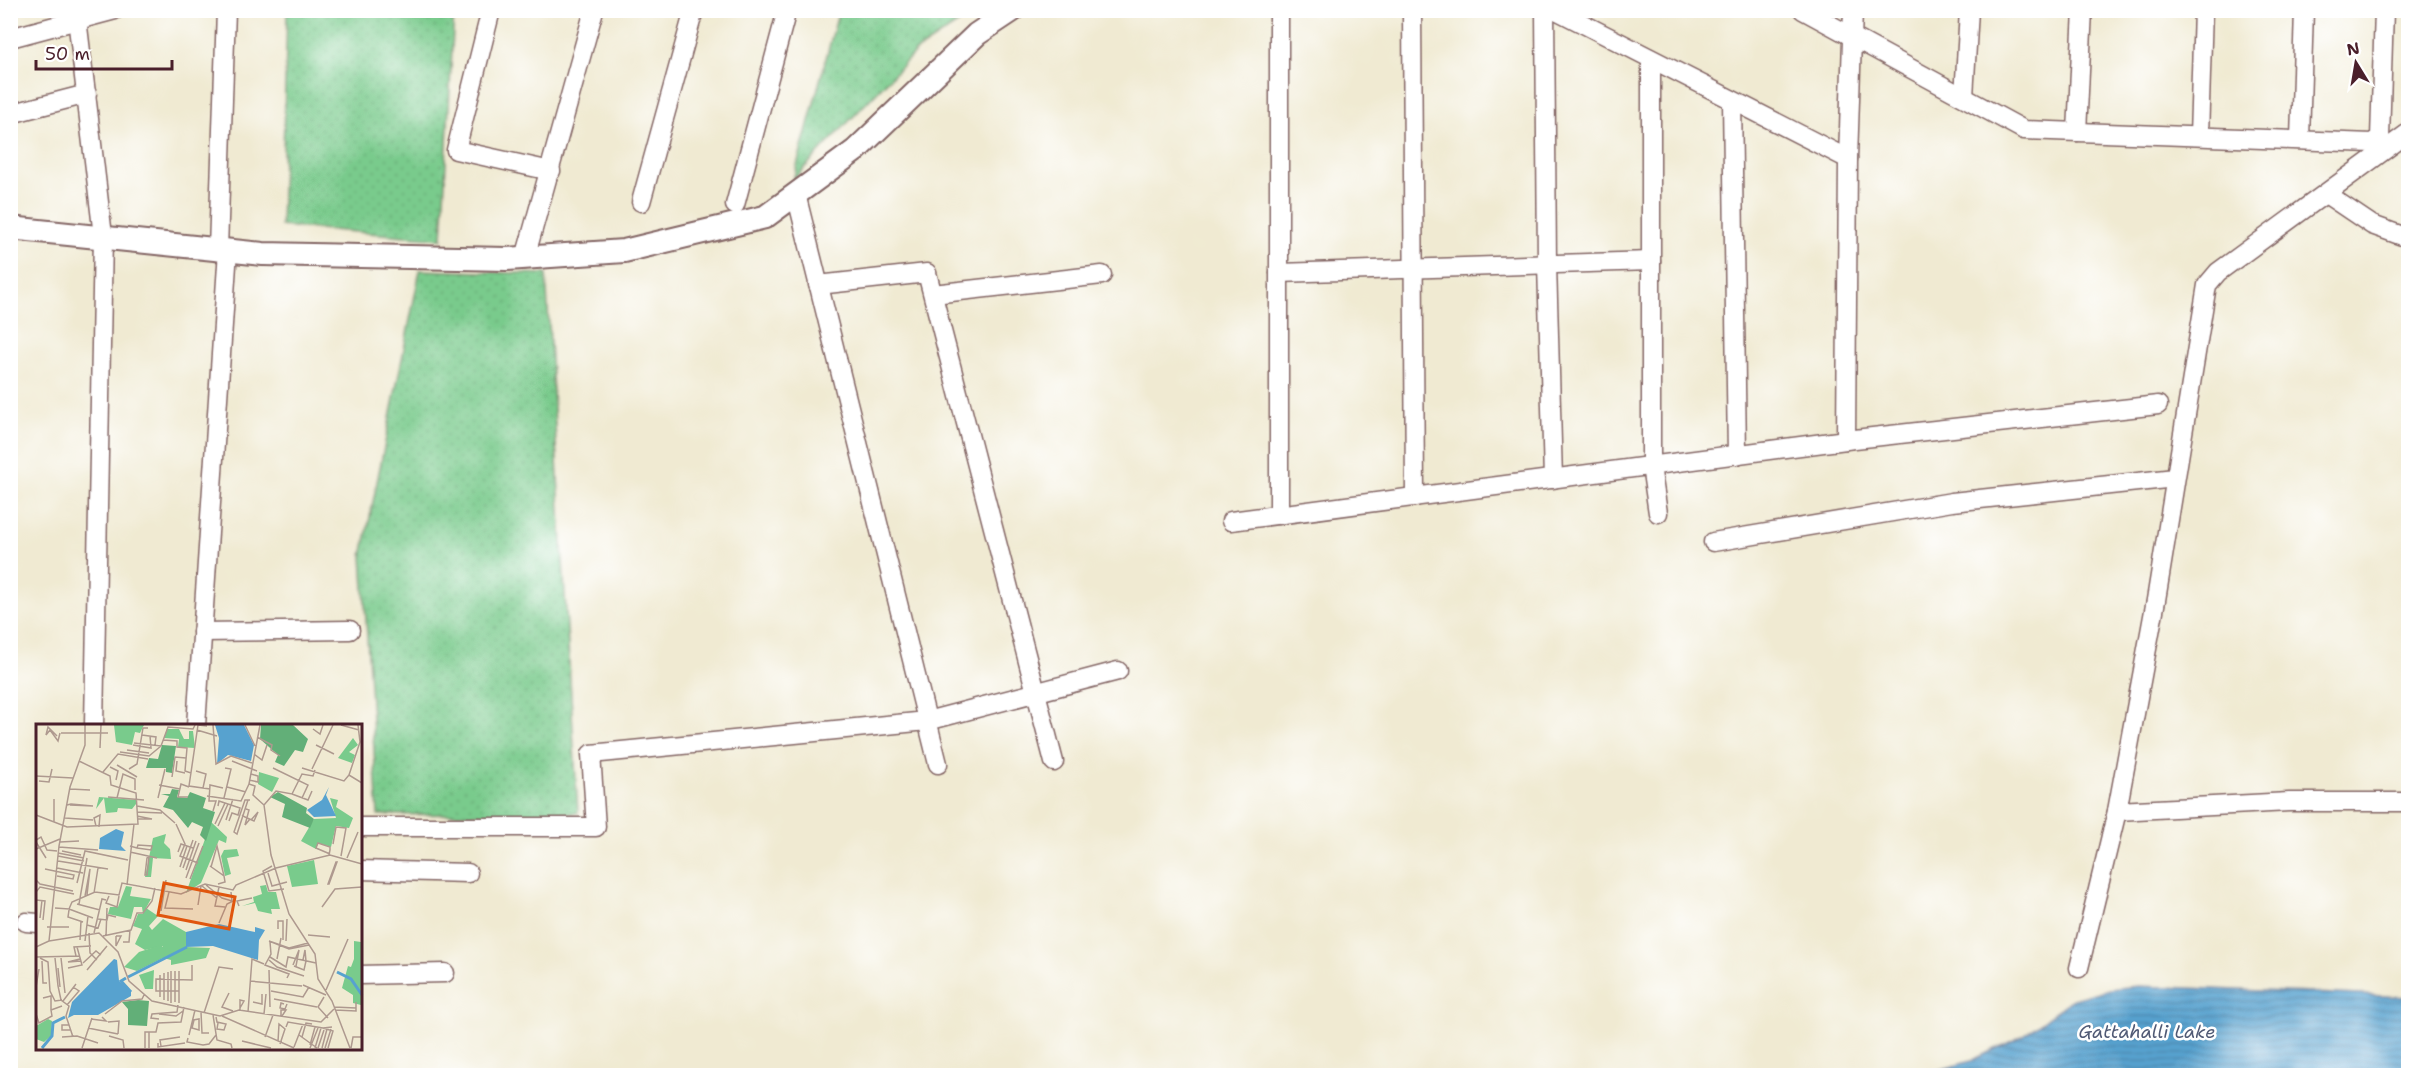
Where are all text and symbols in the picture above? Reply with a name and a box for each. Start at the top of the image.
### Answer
scale bar [36,33,172,71]
north arrow [2326,33,2386,93]
text: N [2345,37,2361,60]
text: 50 m [45,42,90,66]
inset map [36,724,362,1050]
water label: Gattahalli Lake [2079,1020,2215,1044]

